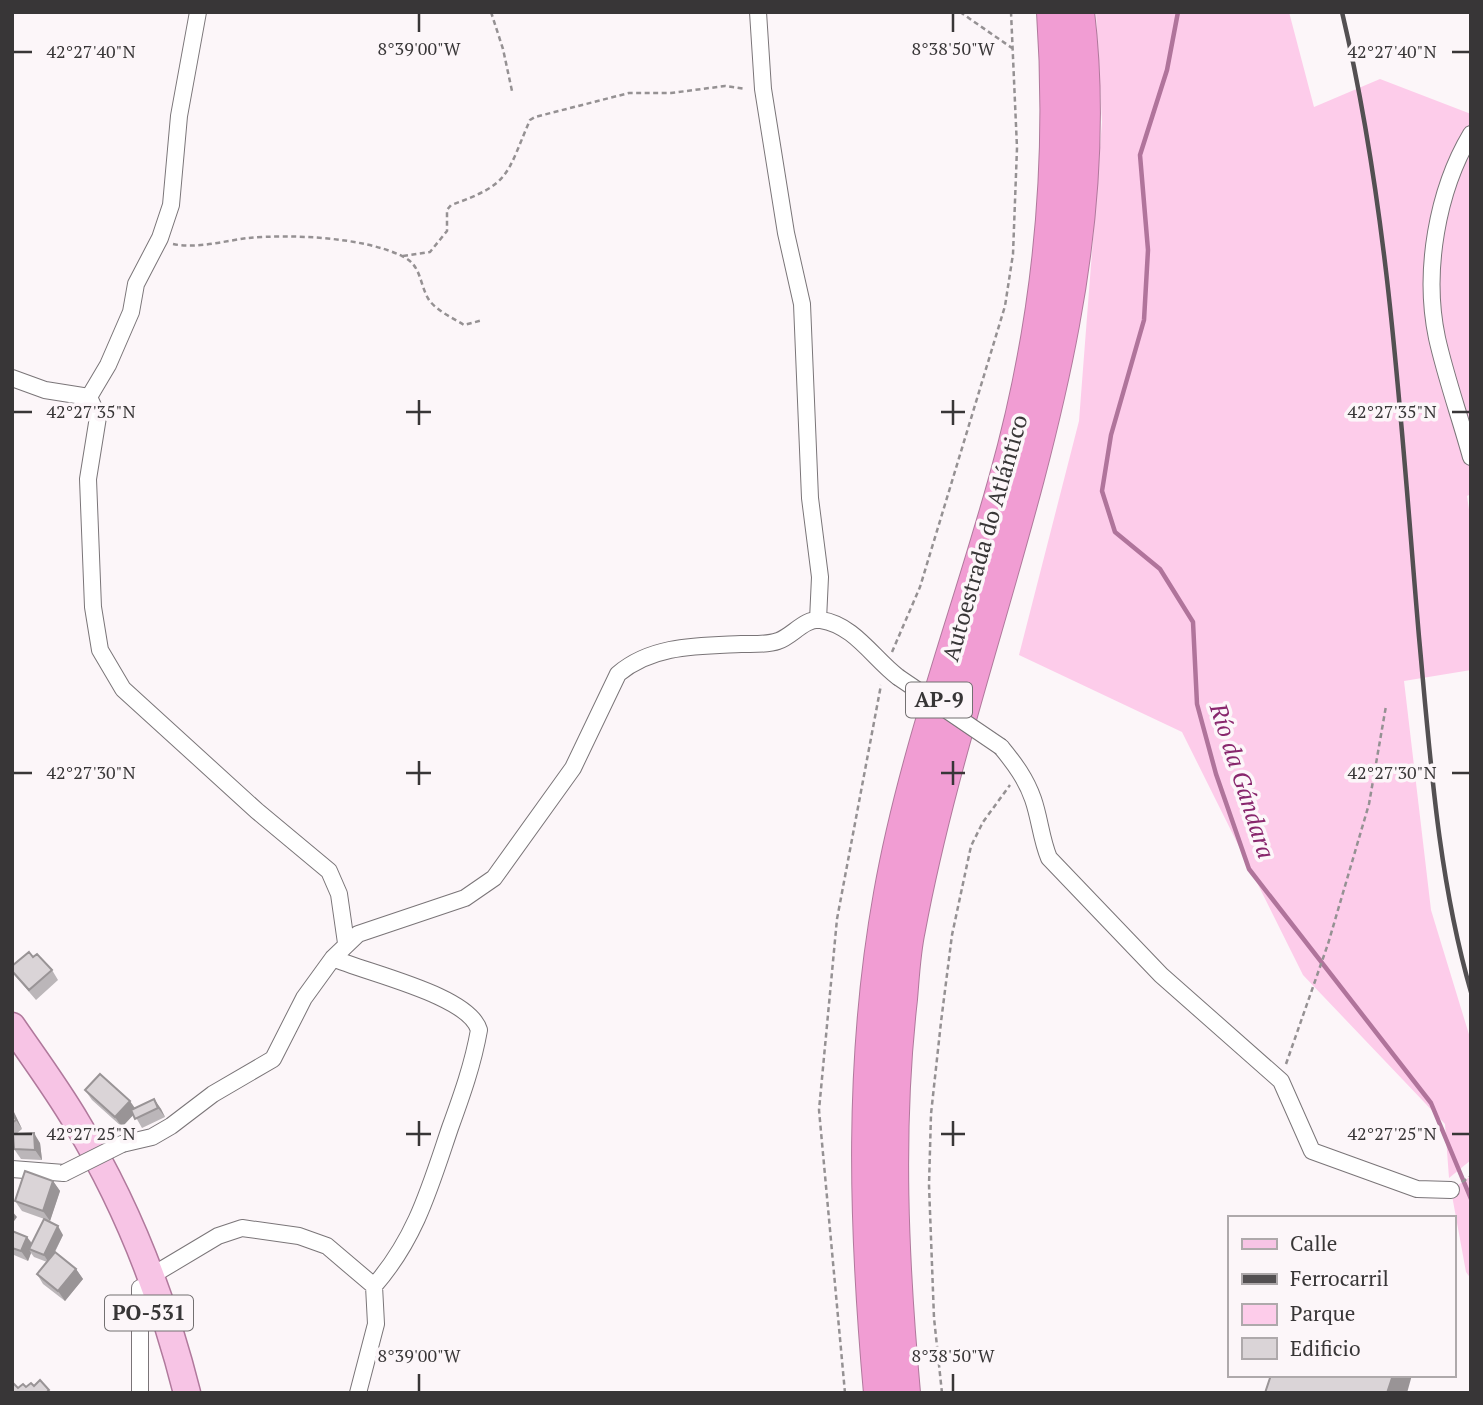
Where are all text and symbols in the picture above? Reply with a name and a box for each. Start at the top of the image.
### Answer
text: 8°39'00"W [377,36,461,60]
text: 8°38'50"W [911,36,995,60]
text: 42°27'40"N [46,39,136,63]
text: 42°27'40"N [1347,39,1437,63]
text: 42°27'35"N [46,399,136,423]
text: 42°27'35"N [1347,399,1437,423]
street label: Autoestrada do Atlántico [934,411,1035,665]
road number: AP-9 [906,682,972,718]
water label: Río da Gándara [1202,698,1283,862]
text: 42°27'30"N [46,760,136,784]
text: 42°27'30"N [1347,760,1437,784]
text: 42°27'25"N [46,1121,136,1145]
text: 42°27'25"N [1347,1121,1437,1145]
legend [1228,1216,1455,1377]
text: Calle [1290,1229,1337,1257]
text: Ferrocarril [1290,1264,1389,1292]
road number: PO-531 [105,1296,193,1330]
text: Parque [1290,1299,1355,1327]
text: Edificio [1290,1334,1361,1362]
text: 8°39'00"W [377,1343,461,1367]
text: 8°38'50"W [911,1343,995,1367]

